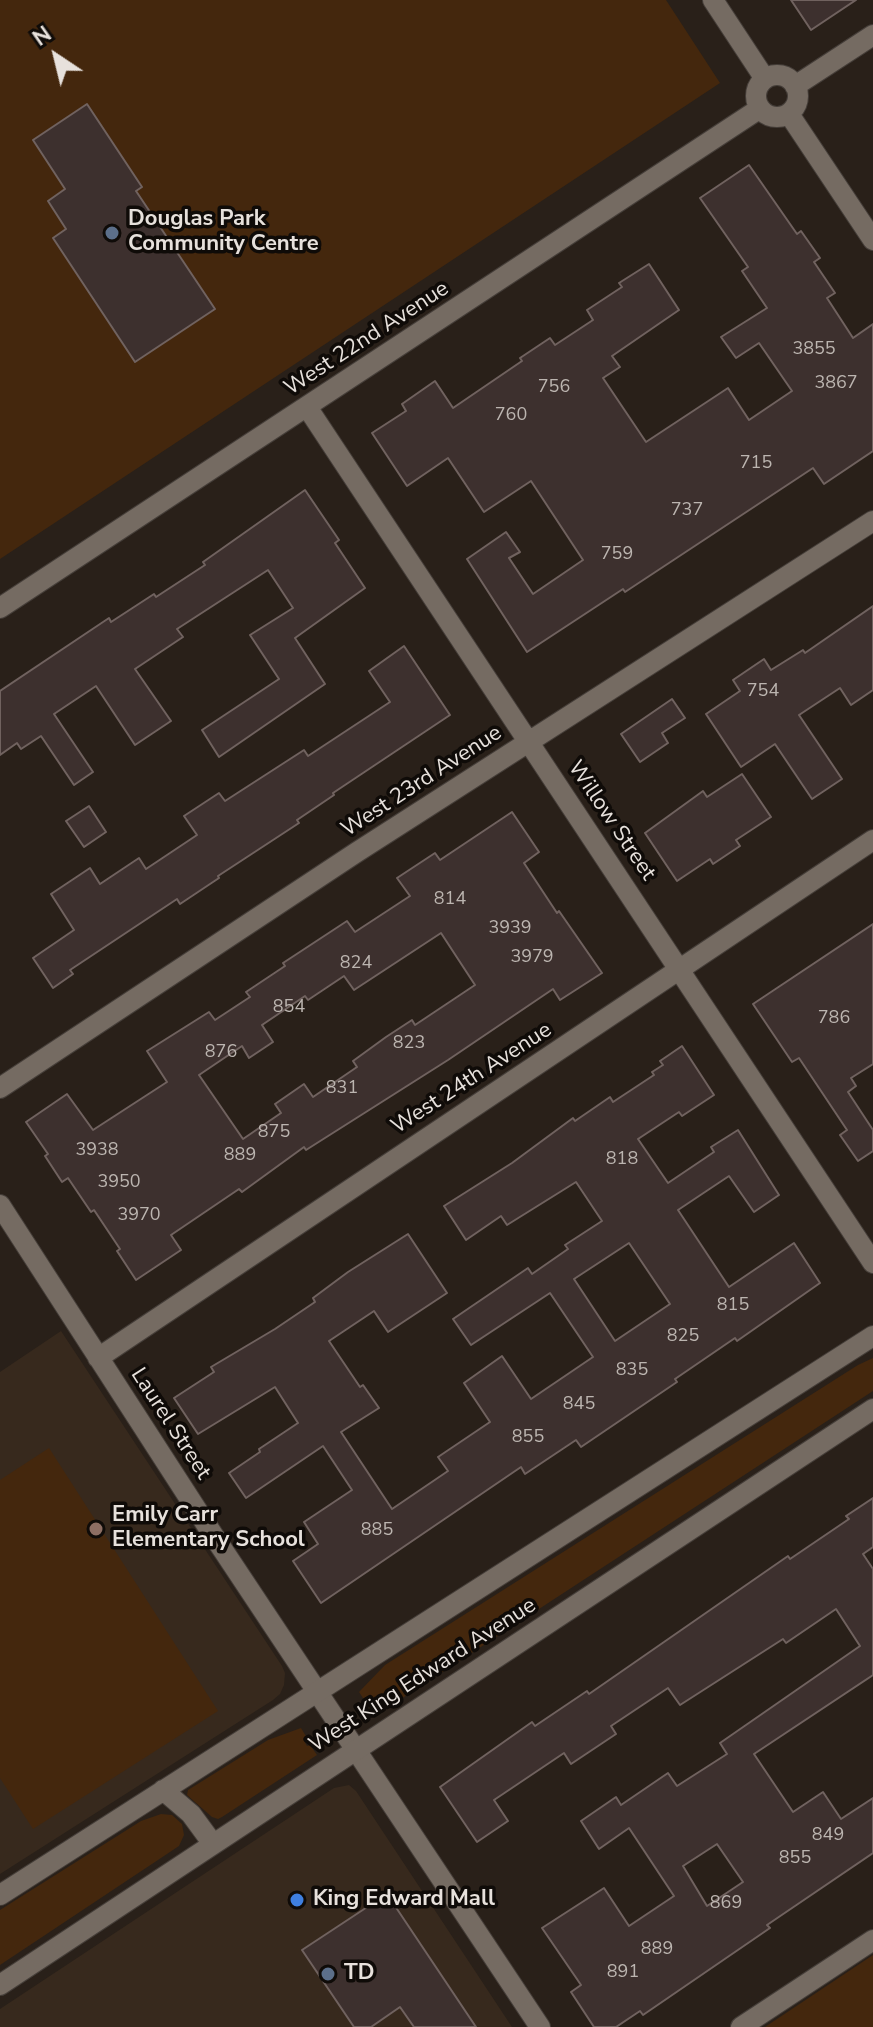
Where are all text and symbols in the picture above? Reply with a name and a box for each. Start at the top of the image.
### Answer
north arrow [16,16,96,96]
text: N [27,19,58,53]
place label: Douglas Park Community Centre [128,207,319,258]
marker: Douglas Park Community Centre [103,224,121,242]
street label: West 22nd Avenue [280,276,454,402]
house number: 3855 [792,339,836,361]
house number: 3867 [814,373,858,395]
house number: 756 [538,377,570,399]
house number: 760 [495,405,527,427]
house number: 715 [740,453,772,475]
house number: 737 [671,500,703,522]
house number: 759 [601,544,633,566]
house number: 754 [747,681,779,703]
street label: West 23rd Avenue [337,720,507,844]
street label: Willow Street [561,756,661,886]
house number: 814 [434,889,466,911]
house number: 3939 [488,918,532,940]
house number: 3979 [510,947,554,969]
house number: 824 [340,953,372,975]
house number: 854 [273,997,305,1019]
house number: 786 [818,1008,850,1030]
street label: West 24th Avenue [387,1017,557,1141]
house number: 823 [393,1033,425,1055]
house number: 876 [205,1042,237,1064]
house number: 831 [326,1078,358,1100]
house number: 875 [258,1122,290,1144]
house number: 3938 [75,1140,119,1162]
house number: 889 [224,1145,256,1167]
house number: 818 [606,1149,638,1171]
house number: 3950 [97,1172,141,1194]
house number: 3970 [117,1205,161,1227]
house number: 815 [717,1295,749,1317]
house number: 825 [667,1326,699,1348]
house number: 835 [616,1360,648,1382]
street label: Laurel Street [124,1363,216,1485]
house number: 845 [563,1394,595,1416]
house number: 855 [512,1427,544,1449]
place label: Emily Carr Elementary School [112,1503,305,1554]
marker: Emily Carr Elementary School [87,1520,105,1538]
house number: 885 [361,1520,393,1542]
street label: West King Edward Avenue [305,1593,541,1759]
house number: 849 [812,1825,844,1847]
house number: 855 [779,1848,811,1870]
place label: King Edward Mall [313,1887,495,1913]
marker: King Edward Mall [288,1891,306,1909]
house number: 869 [710,1893,742,1915]
house number: 889 [641,1939,673,1961]
place label: TD [344,1961,374,1987]
house number: 891 [607,1962,639,1984]
marker: TD [319,1965,337,1983]

